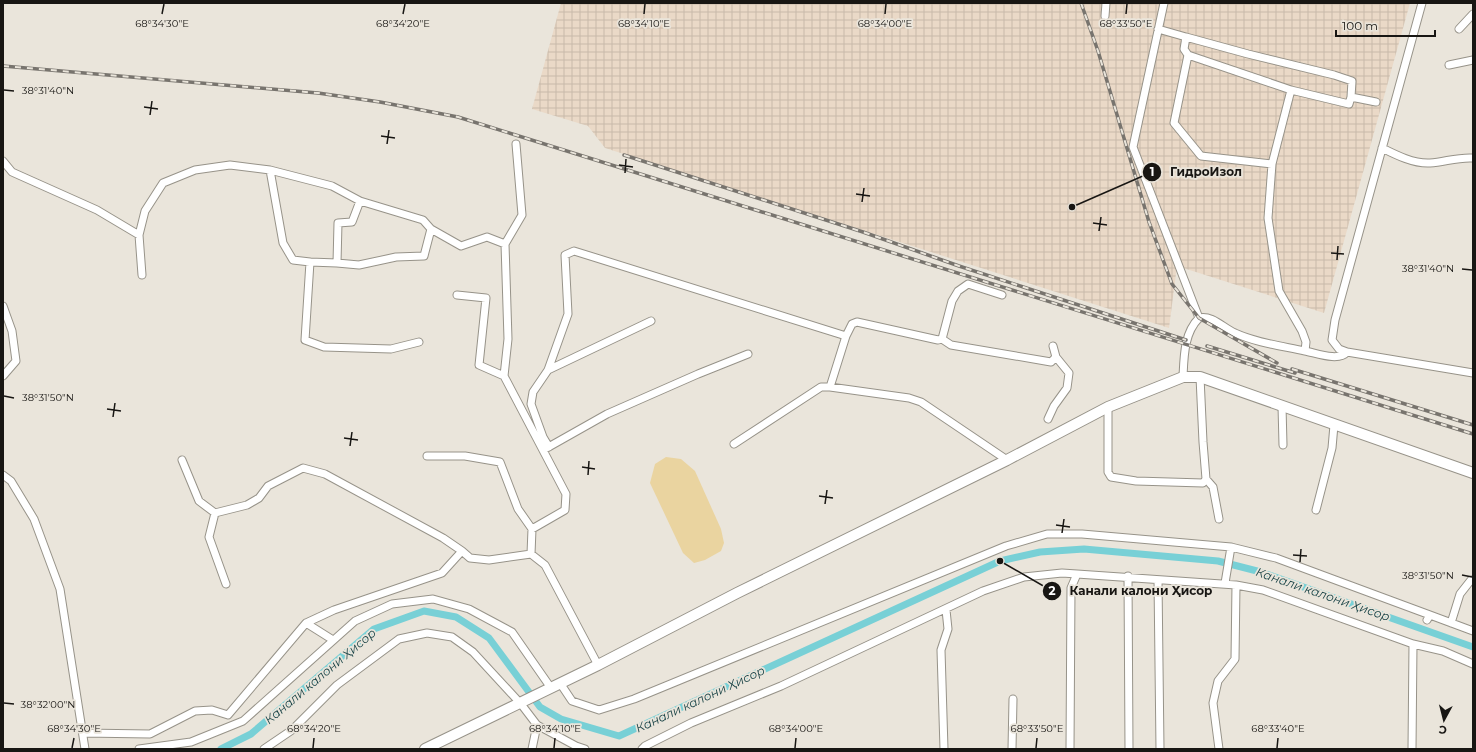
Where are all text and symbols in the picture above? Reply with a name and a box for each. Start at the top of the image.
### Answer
scale bar [1336,12,1435,38]
text: 68°34'30"E [135,17,189,30]
text: 68°34'20"E [376,17,430,30]
text: 68°34'10"E [618,17,670,30]
text: 68°34'00"E [858,17,913,30]
text: 68°33'50"E [1100,17,1153,30]
text: 100 m [1342,18,1378,33]
text: 38°31'40"N [22,84,74,97]
callout: ГидроИзол [1142,160,1250,184]
text: 1 [1150,164,1154,179]
text: ГидроИзол [1170,164,1242,179]
text: 38°31'40"N [1402,262,1454,275]
text: 38°31'50"N [22,391,74,404]
water label: Канали калони Ҳисор [1254,564,1392,624]
text: 38°31'50"N [1402,569,1454,582]
callout: Канали калони Ҳисор [1042,579,1221,603]
text: 2 [1048,583,1056,598]
text: Канали калони Ҳисор [1070,583,1212,598]
water label: Канали калони Ҳисор [261,625,379,727]
water label: Канали калони Ҳисор [633,662,767,736]
text: 38°32'00"N [21,698,75,711]
north arrow [1424,700,1464,740]
text: 68°34'30"E [47,722,101,735]
text: 68°34'20"E [287,722,341,735]
text: 68°34'10"E [529,722,581,735]
text: 68°34'00"E [769,722,824,735]
text: 68°33'50"E [1011,722,1064,735]
text: 68°33'40"E [1251,722,1305,735]
text: С [1438,722,1448,737]

